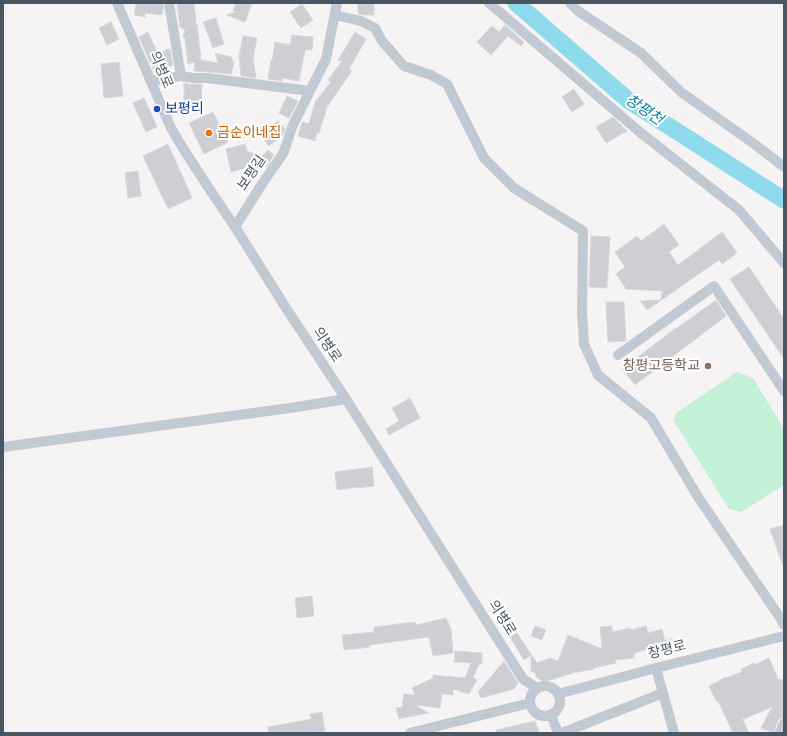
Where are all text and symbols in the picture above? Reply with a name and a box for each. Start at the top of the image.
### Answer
street label: 의병로 [146,49,176,91]
water label: 창평천 [622,91,666,129]
place label: 보평리 [165,101,204,117]
marker: 보평리 [152,104,162,114]
place label: 금순이네집 [217,125,281,141]
marker: 금순이네집 [204,128,214,138]
street label: 보평길 [234,152,270,194]
street label: 의병로 [309,324,345,366]
place label: 창평고등학교 [623,358,700,374]
marker: 창평고등학교 [703,361,713,371]
street label: 의병로 [485,597,519,639]
street label: 창평로 [646,637,688,663]

